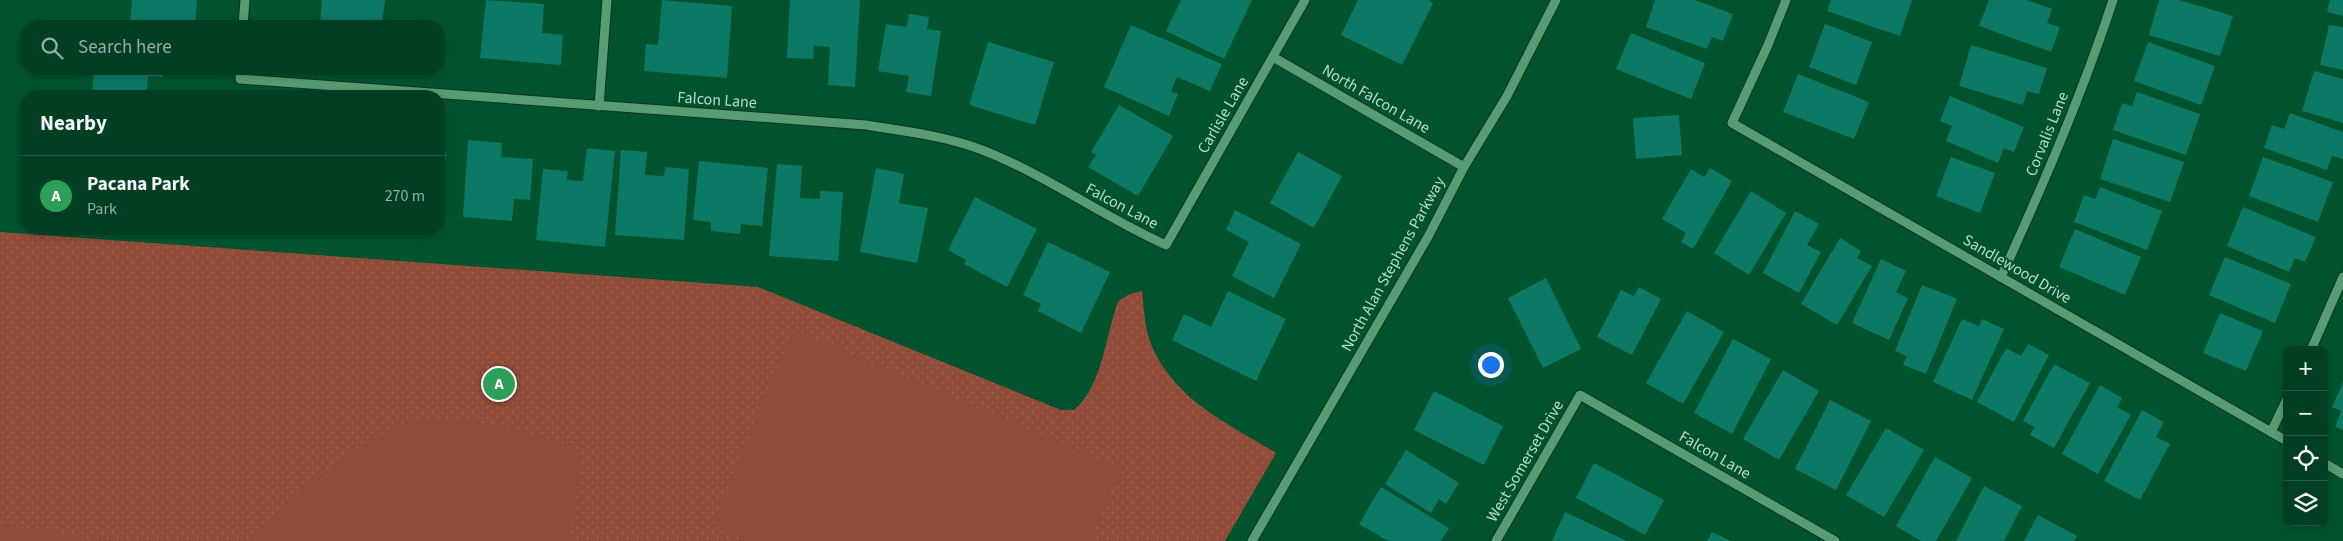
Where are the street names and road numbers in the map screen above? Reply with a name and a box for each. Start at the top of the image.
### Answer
street label: North Falcon Lane [1318,59,1434,139]
street label: Carlisle Lane [1192,73,1254,157]
street label: Falcon Lane [677,86,758,114]
street label: Corvalis Lane [2020,88,2074,180]
street label: North Alan Stephens Parkway [1336,172,1451,355]
street label: Falcon Lane [1082,178,1162,234]
street label: Sandlewood Drive [1959,229,2075,309]
street label: West Somerset Drive [1481,396,1569,526]
street label: Falcon Lane [1675,426,1755,484]

